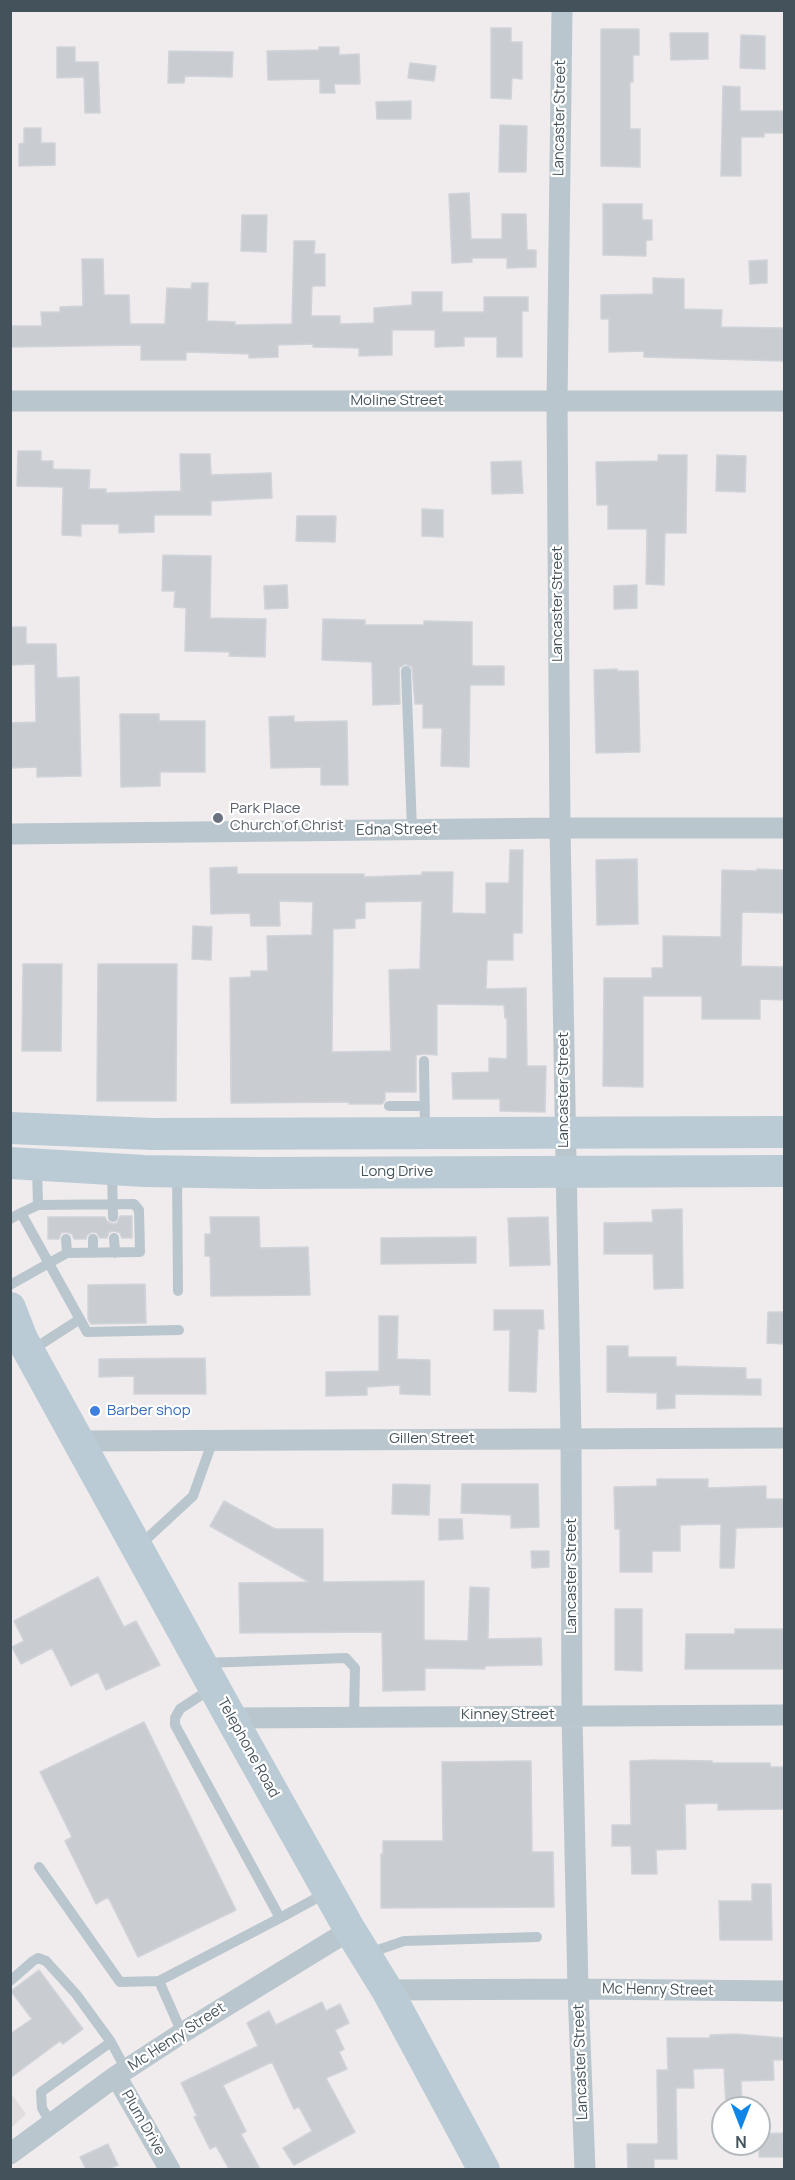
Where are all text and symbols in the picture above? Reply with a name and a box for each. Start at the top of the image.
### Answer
street label: Lancaster Street [550,60,570,176]
street label: Moline Street [350,392,444,410]
street label: Lancaster Street [549,546,567,662]
place label: Park Place Church of Christ [230,800,344,835]
marker: Park Place Church of Christ [211,811,225,825]
street label: Edna Street [356,820,438,840]
street label: Lancaster Street [555,1032,573,1148]
street label: Long Drive [361,1163,433,1181]
place label: Barber shop [107,1402,191,1420]
marker: Barber shop [88,1404,102,1418]
street label: Gillen Street [389,1430,475,1448]
street label: Lancaster Street [563,1518,581,1634]
street label: Telephone Road [213,1695,283,1801]
street label: Kinney Street [461,1706,555,1724]
street label: Mc Henry Street [602,1980,714,2000]
street label: Mc Henry Street [125,1999,229,2075]
street label: Lancaster Street [570,2004,592,2120]
street label: Plum Drive [117,2087,169,2159]
north arrow [711,2096,771,2156]
text: N [735,2131,747,2153]

